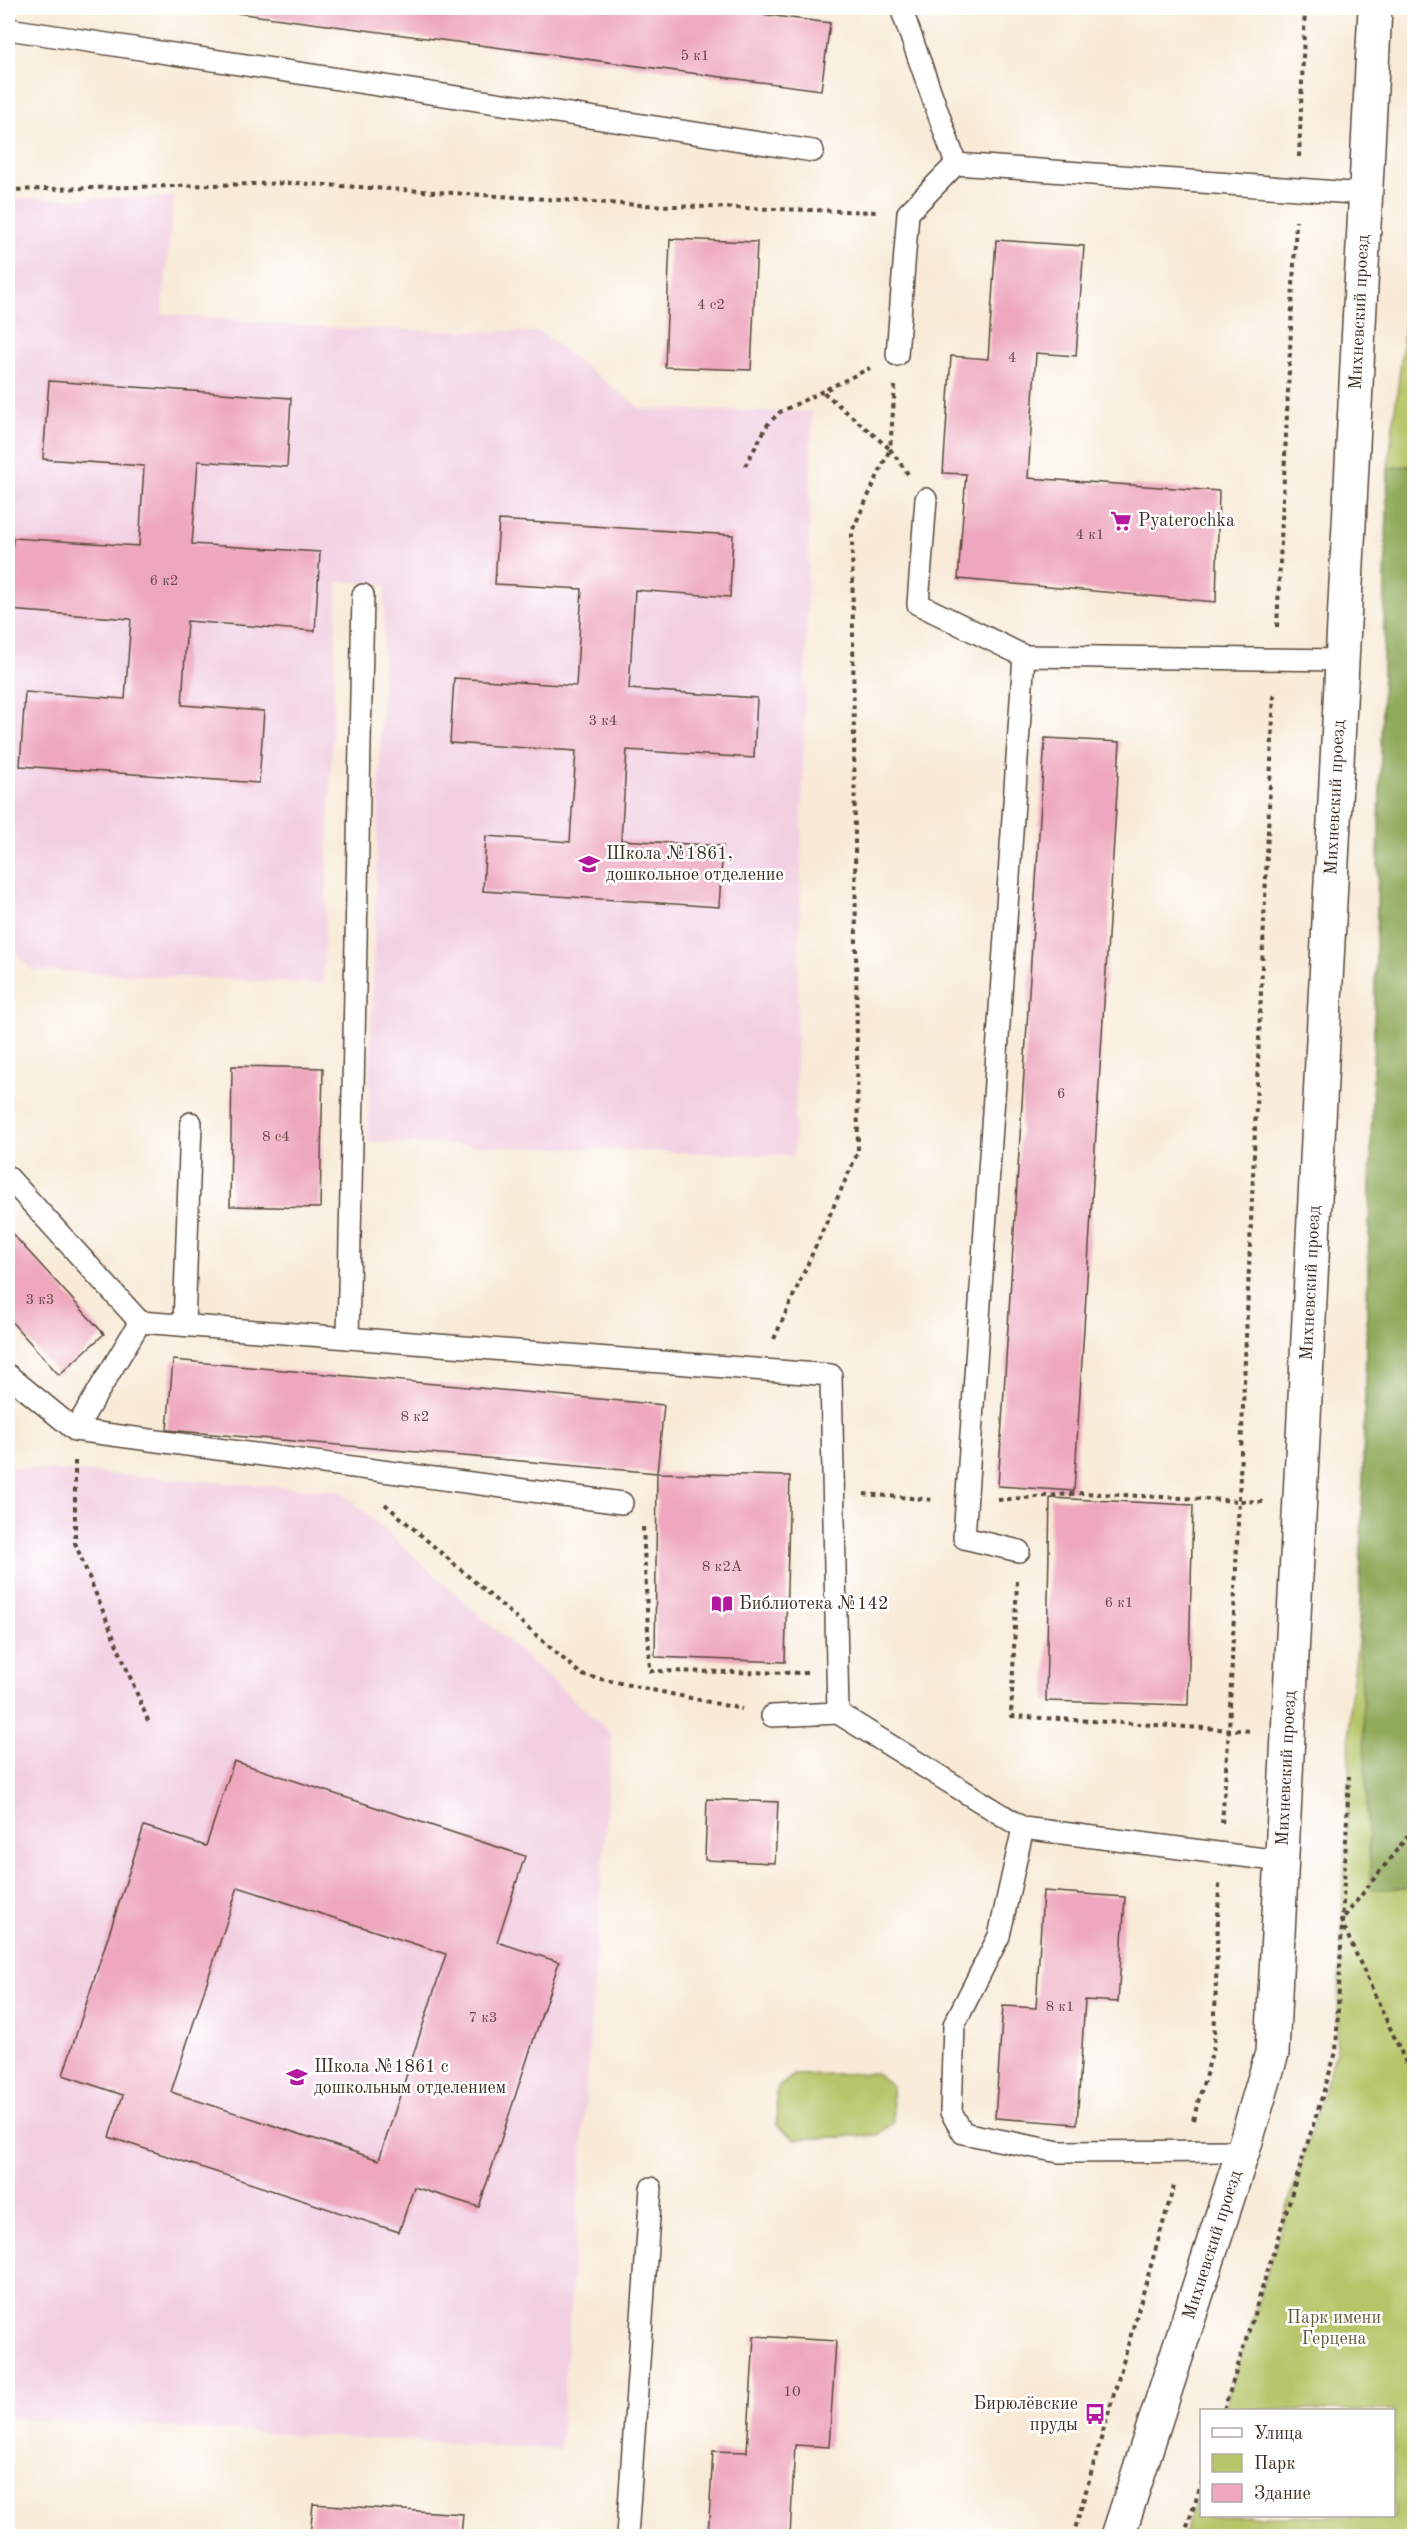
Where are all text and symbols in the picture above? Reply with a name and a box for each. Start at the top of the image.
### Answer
house number: 5 к1 [680,49,710,64]
street label: Михневский проезд [1347,234,1373,390]
house number: 4 с2 [697,298,725,313]
house number: 4 [1008,351,1016,366]
supermarket icon: Pyaterochka [1109,509,1133,533]
place label: Pyaterochka [1138,512,1235,530]
house number: 4 к1 [1075,528,1105,543]
house number: 6 к2 [149,574,179,589]
house number: 3 к4 [588,714,618,729]
street label: Михневский проезд [1322,719,1348,876]
place label: Школа №1861, дошкольное отделение [606,845,784,884]
school or university icon: Школа №1861, дошкольное отделение [577,852,601,876]
house number: 6 [1057,1087,1065,1102]
house number: 8 с4 [262,1130,290,1145]
street label: Михневский проезд [1298,1205,1324,1361]
house number: 3 к3 [25,1293,55,1308]
house number: 8 к2 [400,1410,430,1425]
house number: 8 к2А [702,1560,743,1575]
library icon: Библиотека №142 [710,1592,734,1616]
place label: Библиотека №142 [739,1595,888,1613]
house number: 6 к1 [1104,1596,1134,1611]
street label: Михневский проезд [1273,1690,1299,1846]
house number: 8 к1 [1045,2000,1075,2015]
house number: 7 к3 [468,2011,498,2026]
place label: Школа №1861 с дошкольным отделением [314,2058,506,2097]
school or university icon: Школа №1861 с дошкольным отделением [285,2065,309,2089]
street label: Михневский проезд [1180,2168,1245,2322]
park label: Парк имени Герцена [1287,2309,1381,2348]
house number: 10 [783,2385,801,2400]
place label: Бирюлёвские пруды [973,2395,1078,2434]
bus stop icon: Бирюлёвские пруды [1083,2402,1107,2426]
legend [1200,2409,1395,2517]
text: Улица [1254,2425,1303,2443]
text: Парк [1254,2455,1295,2473]
text: Здание [1254,2485,1311,2503]

